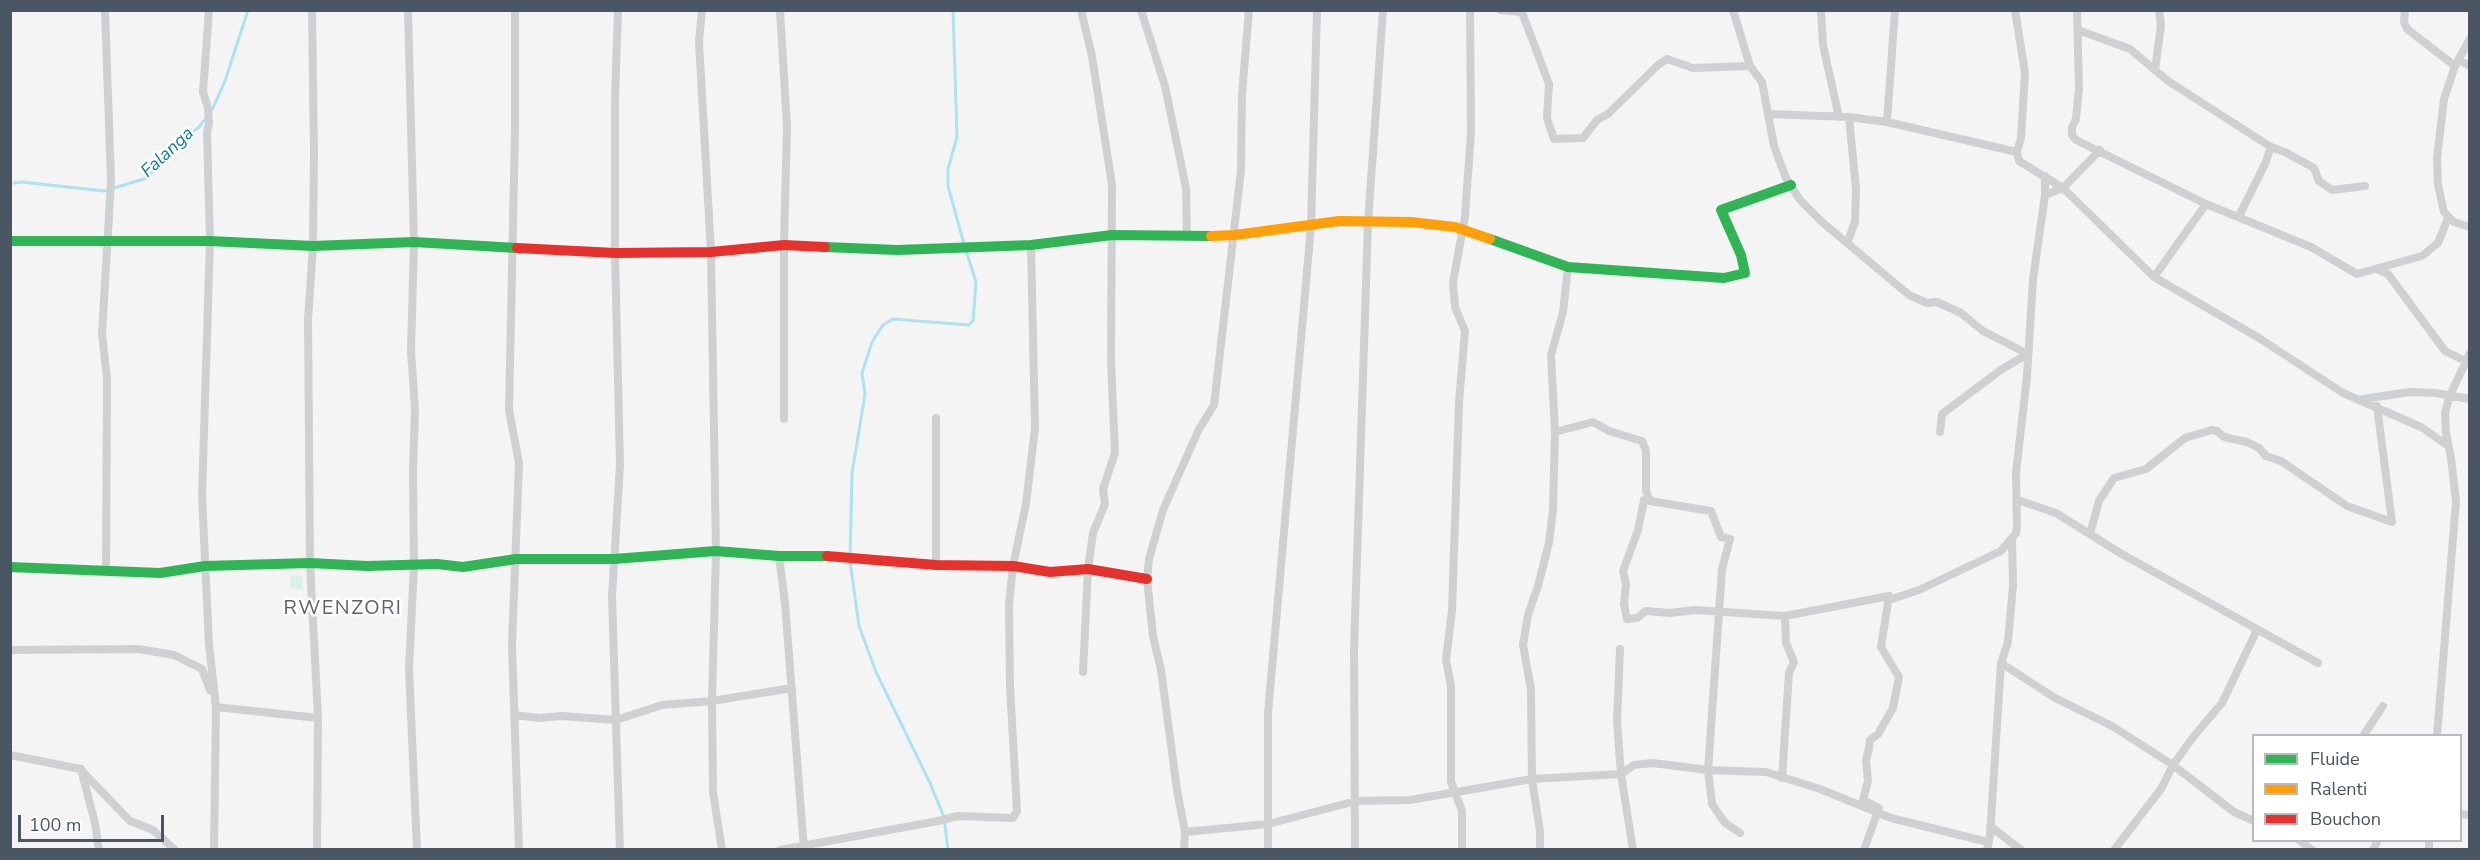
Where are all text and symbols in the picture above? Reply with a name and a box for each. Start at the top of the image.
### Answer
water label: Falanga [137,123,199,183]
district label: RWENZORI [284,597,402,621]
legend [2252,734,2462,842]
text: Fluide [2310,747,2360,771]
text: Ralenti [2310,777,2367,801]
scale bar [21,803,166,841]
text: Bouchon [2310,807,2381,831]
text: 100 m [29,813,81,837]

